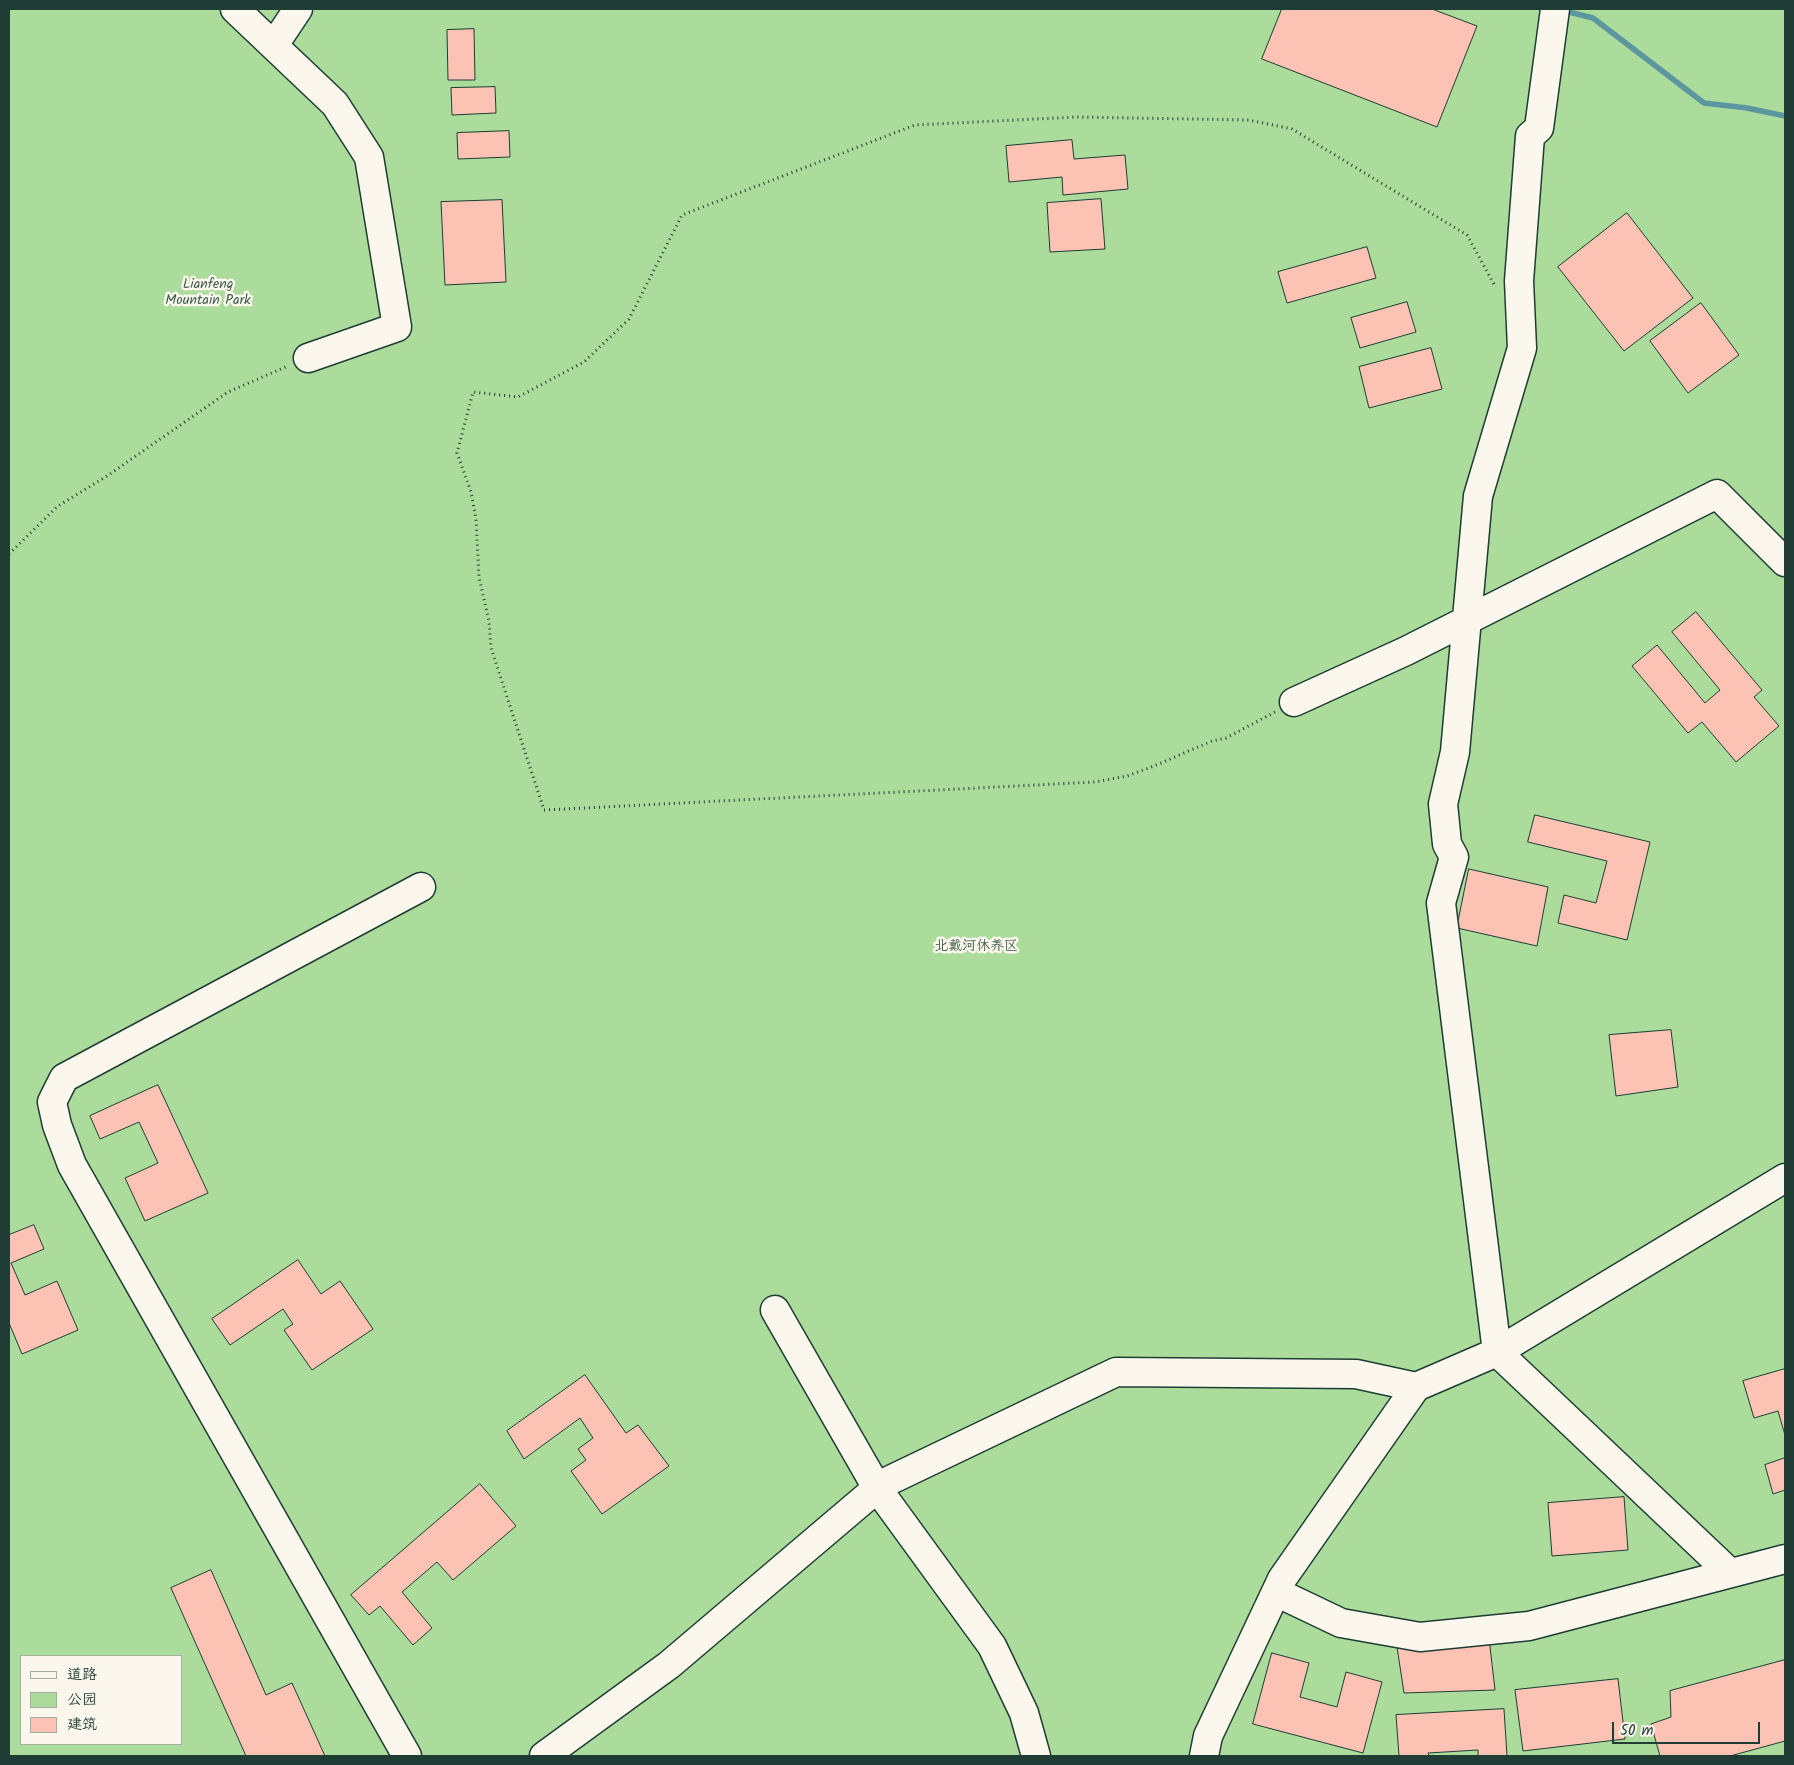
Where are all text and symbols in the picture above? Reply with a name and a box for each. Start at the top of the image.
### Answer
park label: Lianfeng Mountain Park [165,278,251,310]
park label: 北戴河休养区 [934,940,1018,956]
legend [20,1655,182,1745]
text: 道路 [67,1663,97,1687]
text: 公园 [67,1688,97,1712]
scale bar [1614,1712,1762,1744]
text: 建筑 [67,1713,97,1737]
text: 50 m [1620,1719,1654,1743]

